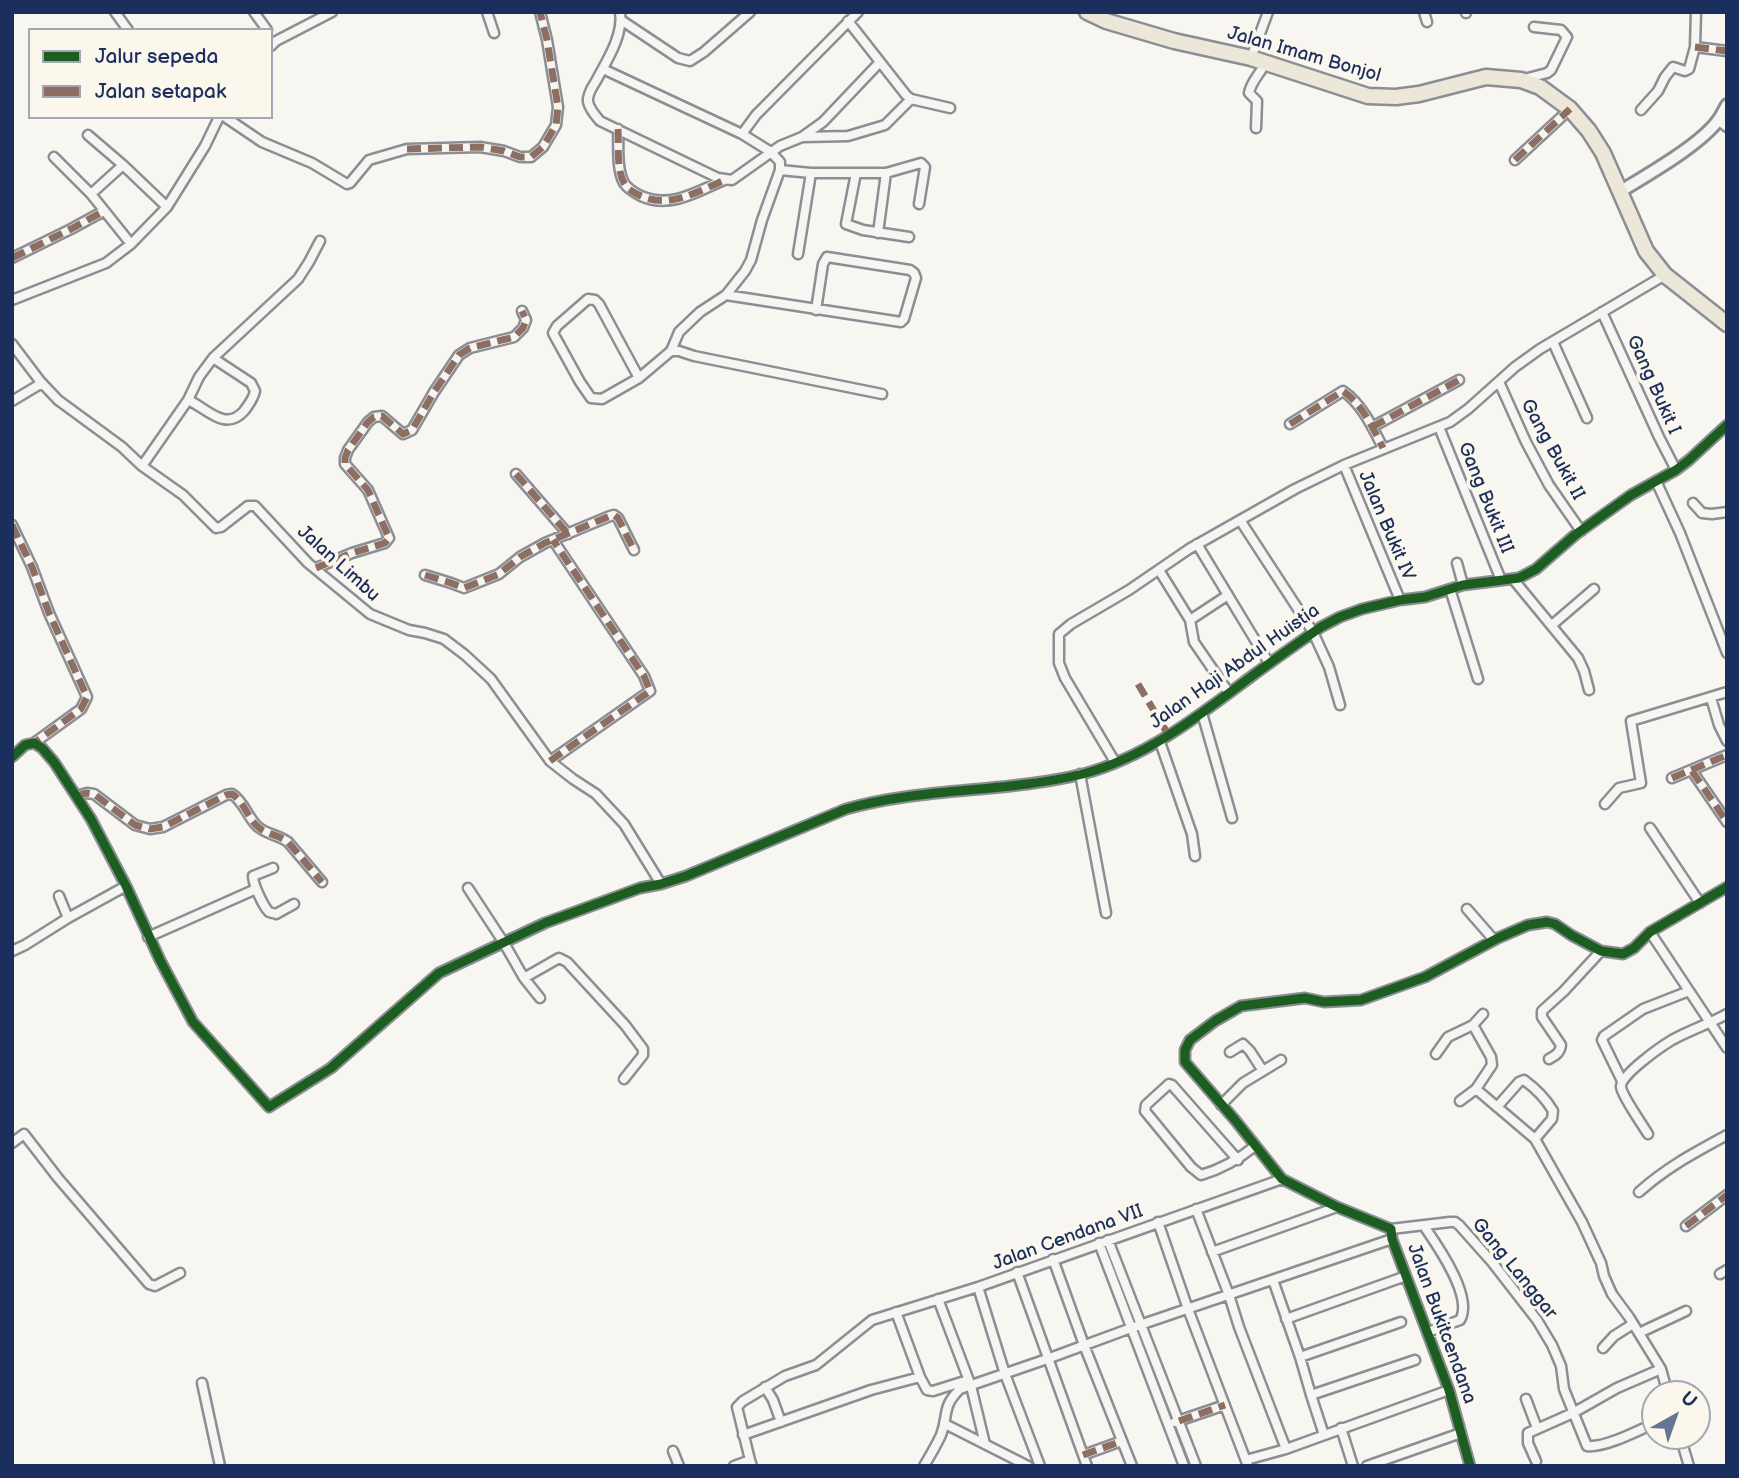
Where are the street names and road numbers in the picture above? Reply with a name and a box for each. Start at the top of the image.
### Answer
street label: Jalan Imam Bonjol [1225,22,1383,88]
street label: Gang Bukit I [1621,332,1685,438]
street label: Gang Bukit II [1515,396,1589,504]
street label: Gang Bukit III [1452,439,1518,557]
street label: Jalan Bukit IV [1353,468,1419,584]
street label: Jalan Limbu [292,521,384,607]
street label: Jalan Haji Abdul Huistia [1146,600,1324,734]
street label: Jalan Cendana VII [990,1200,1146,1276]
street label: Gang Langgar [1466,1214,1562,1324]
street label: Jalan Bukitcendana [1401,1241,1481,1407]

